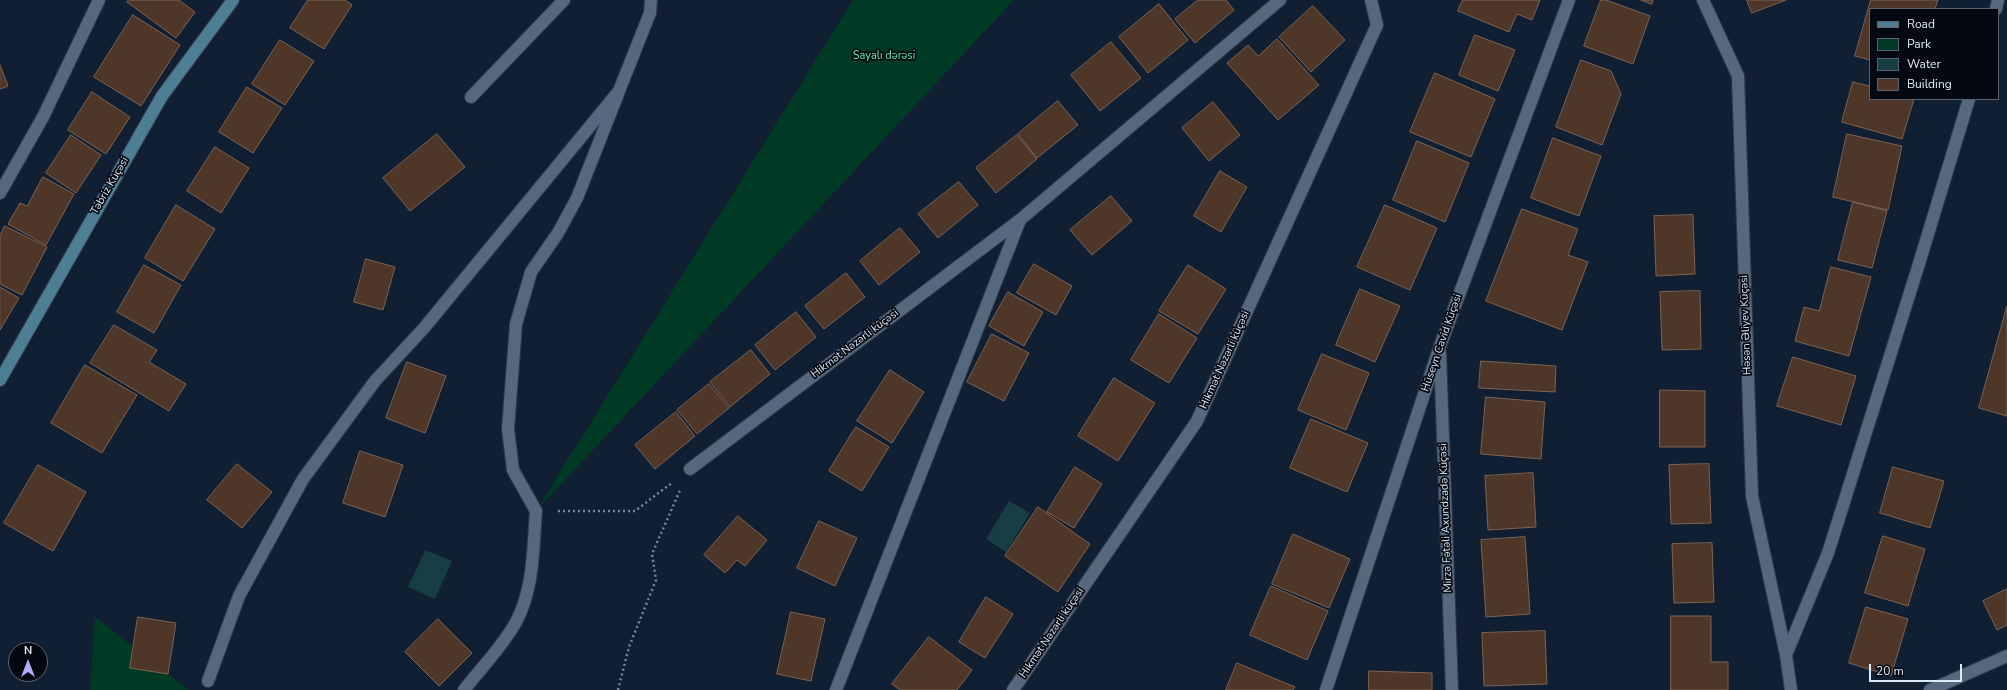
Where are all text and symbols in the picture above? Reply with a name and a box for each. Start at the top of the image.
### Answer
legend [1869,8,1999,100]
text: Road [1907,16,1935,32]
text: Park [1907,36,1931,52]
park label: Sayalı dərəsi [853,49,915,63]
text: Water [1907,56,1941,72]
text: Building [1907,76,1952,92]
street label: Təbriz Küçəsi [88,155,132,217]
street label: Həsən Əliyev Küçəsi [1738,275,1754,375]
street label: Hüseyn Cavid Küçəsi [1419,292,1465,394]
street label: Hikmət Nəzərli küçəsi [809,307,901,381]
street label: Hikmət Nəzərli küçəsi [1197,309,1253,411]
street label: Mirzə Fətəli Axundzadə Küçəsi [1437,443,1455,593]
street label: Hikmət Nəzərli küçəsi [1017,585,1087,681]
north arrow [8,642,48,682]
text: N [24,643,32,658]
scale bar [1871,656,1964,682]
text: 20 m [1876,663,1904,679]

